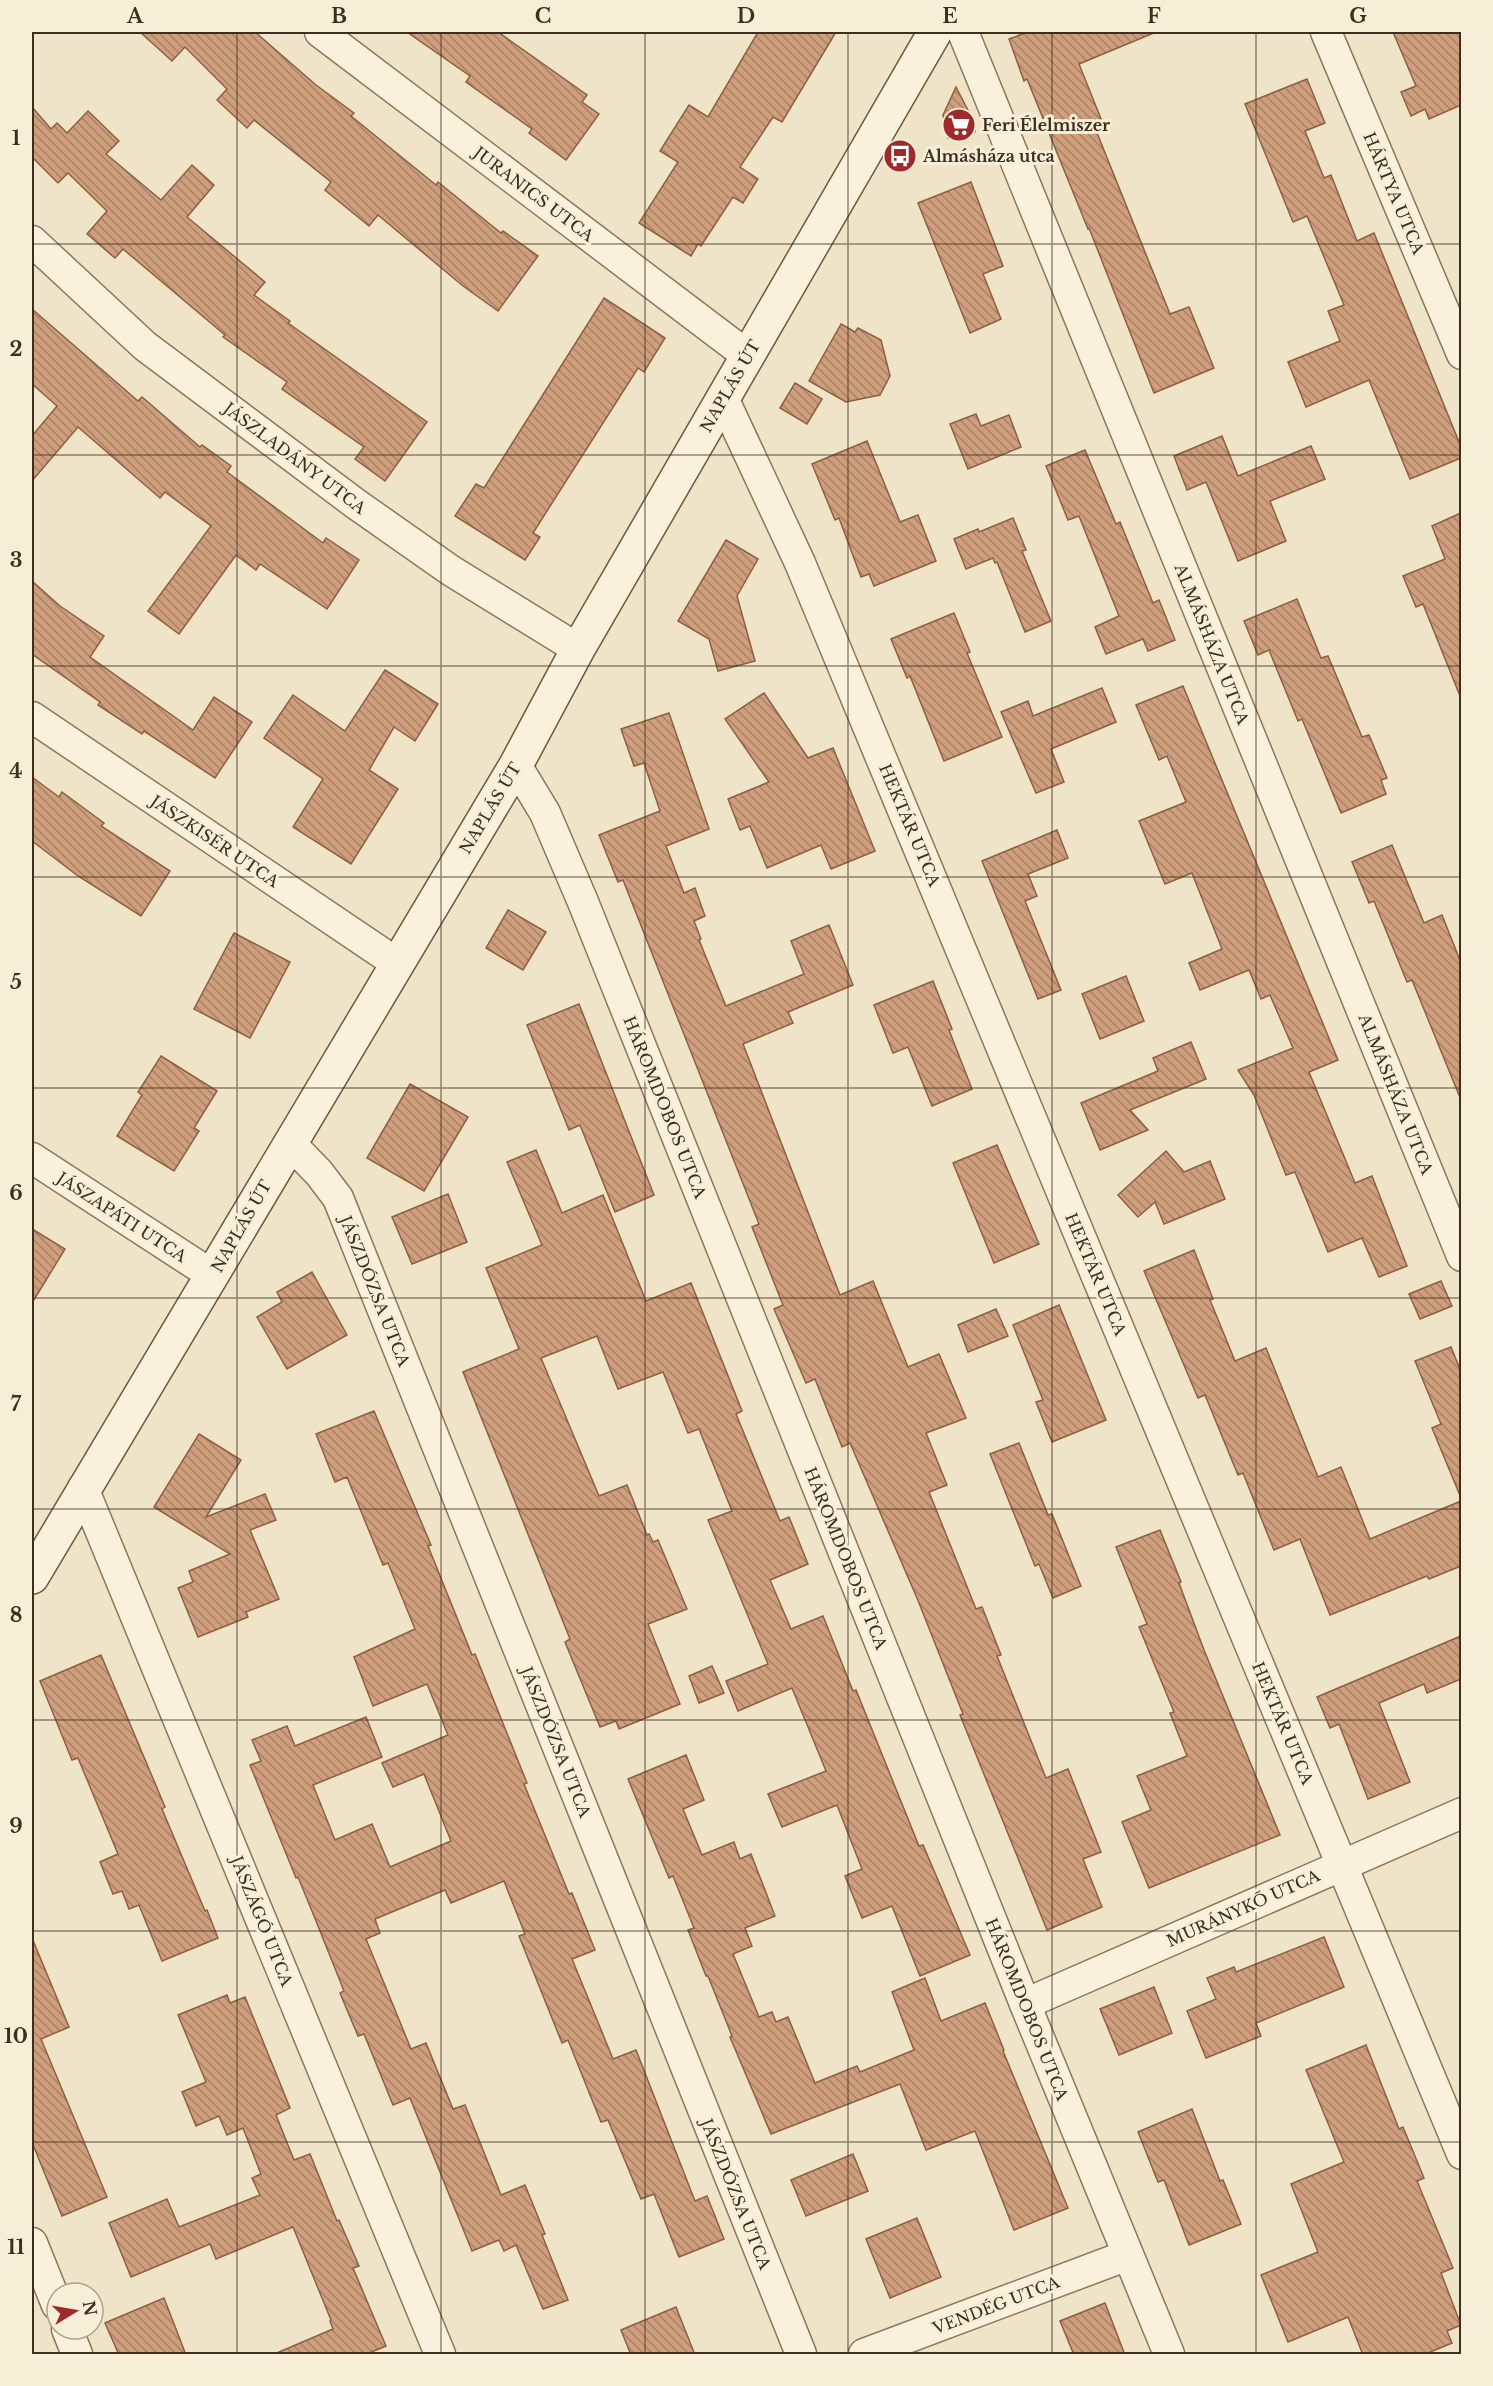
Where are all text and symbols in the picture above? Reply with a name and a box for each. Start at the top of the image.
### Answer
text: A [126,4,144,28]
text: B [331,4,347,28]
text: C [535,4,551,28]
text: D [737,4,755,28]
text: E [942,4,958,28]
text: F [1147,4,1161,28]
text: G [1349,4,1367,28]
supermarket icon: Feri Élelmiszer [941,107,977,143]
place label: Feri Élelmiszer [982,115,1110,135]
text: 1 [12,126,21,150]
street label: HÁRTYA UTCA [1359,129,1429,258]
bus stop icon: Almásháza utca [882,138,918,174]
street label: JURANICS UTCA [468,141,599,246]
place label: Almásháza utca [922,146,1055,166]
street label: NAPLÁS ÚT [696,336,765,436]
text: 2 [9,337,23,361]
street label: JÁSZLADÁNY UTCA [218,397,371,518]
text: 3 [10,548,22,572]
street label: ALMÁSHÁZA UTCA [1170,560,1254,728]
text: 4 [9,759,23,783]
street label: NAPLÁS ÚT [455,759,525,857]
street label: HEKTÁR UTCA [875,761,945,890]
street label: JÁSZKISÉR UTCA [145,789,284,892]
text: 5 [10,970,22,994]
street label: ALMÁSHÁZA UTCA [1354,1010,1438,1178]
street label: HÁROMDOBOS UTCA [619,1013,711,1202]
street label: JÁSZAPÁTI UTCA [52,1167,191,1267]
street label: NAPLÁS ÚT [207,1176,276,1276]
text: 6 [9,1181,23,1205]
street label: HEKTÁR UTCA [1061,1210,1131,1339]
street label: JÁSZDÓZSA UTCA [335,1211,415,1370]
text: 7 [11,1392,22,1416]
street label: HÁROMDOBOS UTCA [800,1464,892,1653]
text: 8 [10,1603,22,1627]
street label: HEKTÁR UTCA [1248,1659,1318,1788]
street label: JÁSZDÓZSA UTCA [516,1662,596,1821]
text: 9 [9,1814,23,1838]
street label: JÁSZÁGÓ UTCA [226,1851,297,1990]
street label: MURÁNYKŐ UTCA [1163,1865,1323,1951]
street label: HÁROMDOBOS UTCA [981,1915,1073,2104]
text: 10 [4,2024,28,2048]
street label: JÁSZDÓZSA UTCA [696,2114,776,2273]
text: 11 [7,2235,25,2259]
street label: VENDÉG UTCA [929,2271,1063,2339]
north arrow [45,2281,105,2341]
text: N [78,2299,101,2317]

